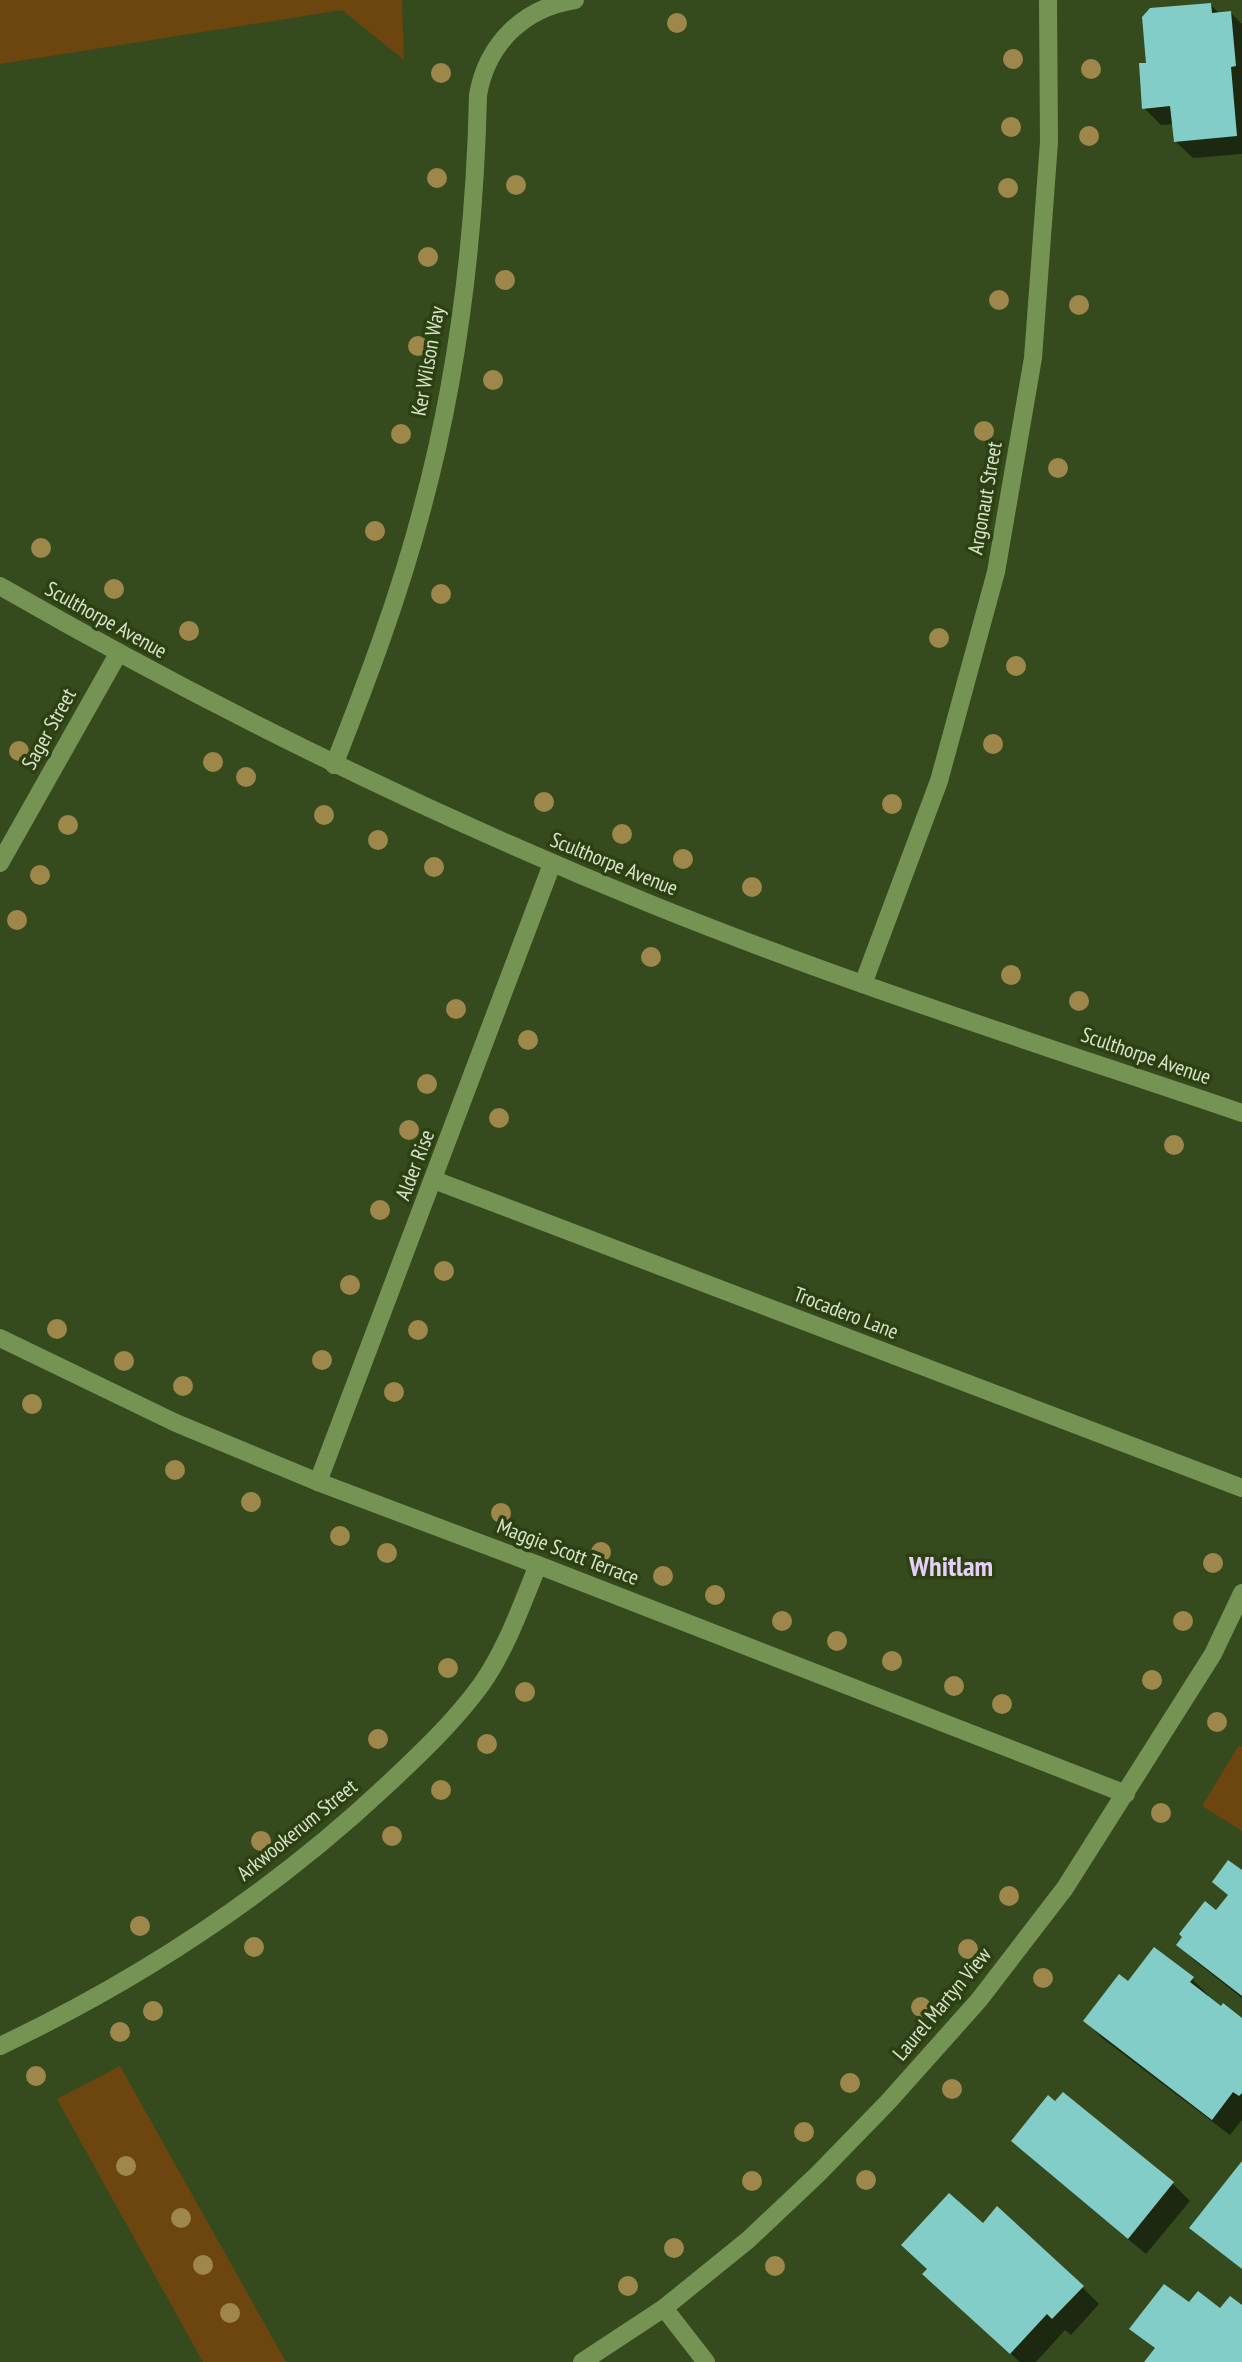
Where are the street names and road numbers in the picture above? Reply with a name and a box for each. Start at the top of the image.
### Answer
street label: Ker Wilson Way [405,304,450,418]
street label: Argonaut Street [961,439,1008,557]
street label: Sculthorpe Avenue [41,575,172,664]
street label: Sager Street [15,683,82,774]
street label: Sculthorpe Avenue [546,826,682,901]
street label: Sculthorpe Avenue [1078,1021,1214,1090]
street label: Alder Rise [389,1126,440,1204]
street label: Trocadero Lane [790,1280,902,1345]
street label: Maggie Scott Terrace [493,1512,643,1591]
street label: Arkwookerum Street [231,1773,363,1886]
street label: Laurel Martyn View [886,1941,997,2066]

